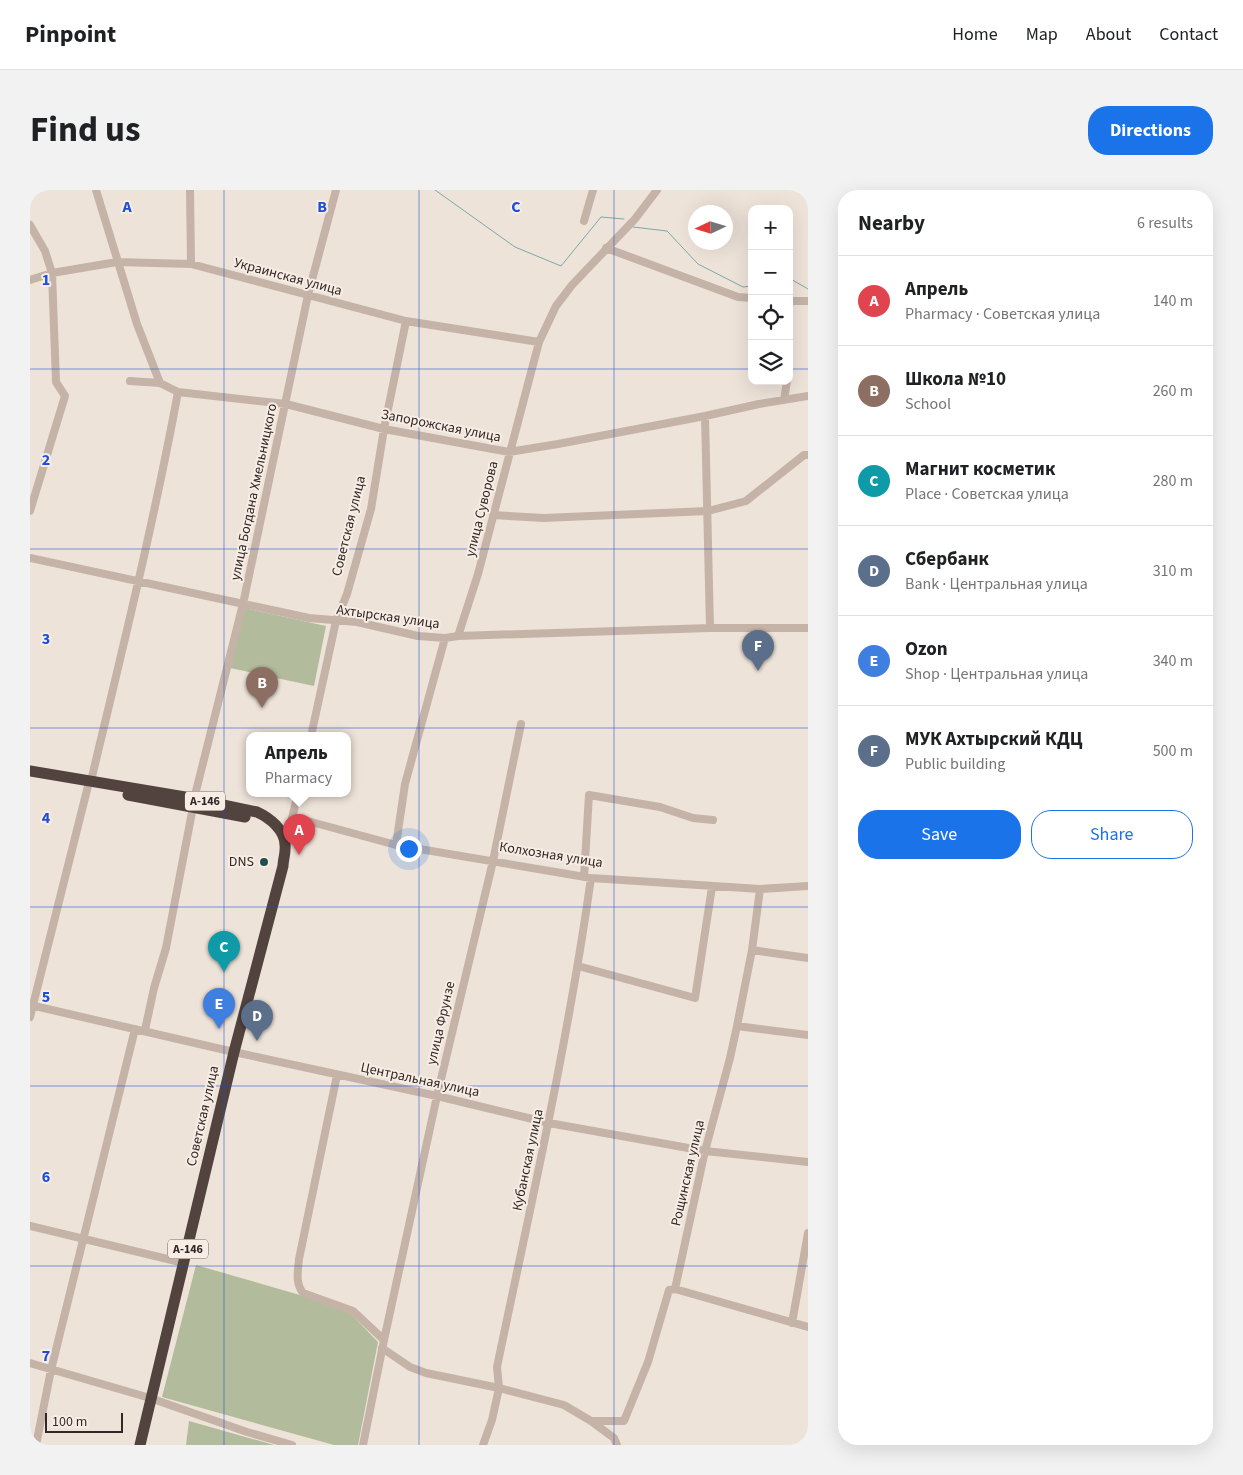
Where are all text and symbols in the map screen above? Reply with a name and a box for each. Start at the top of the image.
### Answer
text: Pinpoint [25,17,116,52]
text: Home [952,22,998,47]
text: Map [1026,22,1058,47]
text: About [1086,22,1131,47]
text: Contact [1159,22,1218,47]
text: Find us [30,105,140,155]
button: Directions [1088,106,1213,155]
text: A [121,196,132,218]
text: B [317,196,327,218]
text: C [511,196,521,218]
north arrow [688,205,733,250]
map controls [748,205,793,385]
button: + [748,205,793,250]
text: Nearby [858,208,925,238]
text: 6 results [1137,212,1193,234]
button: − [748,250,793,295]
street label: Украинская улица [232,253,344,301]
text: 1 [42,269,50,291]
text: Апрель [905,276,968,303]
text: A [869,290,879,312]
text: 140 m [1153,290,1193,312]
button: locate [748,295,793,340]
text: Pharmacy · Советская улица [905,303,1100,325]
button: layers [748,340,793,385]
text: Школа №10 [905,366,1006,393]
text: B [869,380,879,402]
text: 260 m [1153,380,1193,402]
text: School [905,393,951,415]
street label: улица Богдана Хмельницкого [225,402,283,582]
street label: Запорожская улица [379,405,503,447]
text: 2 [42,449,50,471]
text: Магнит косметик [905,456,1055,483]
street label: улица Суворова [460,459,504,559]
text: C [869,470,879,492]
text: 280 m [1153,470,1193,492]
street label: Советская улица [327,474,371,578]
text: Place · Советская улица [905,483,1069,505]
text: Сбербанк [905,546,989,573]
text: D [869,560,879,582]
text: 310 m [1153,560,1193,582]
text: Bank · Центральная улица [905,573,1088,595]
street label: Ахтырская улица [335,600,441,634]
text: 3 [42,628,50,650]
pin: F [742,630,774,671]
text: Ozon [905,636,948,663]
text: E [870,650,878,672]
text: 340 m [1153,650,1193,672]
text: Shop · Центральная улица [905,663,1088,685]
pin: B [246,667,278,708]
text: МУК Ахтырский КДЦ [905,726,1082,753]
popup [246,732,351,797]
text: Апрель [265,740,328,767]
text: F [870,740,878,762]
text: 500 m [1153,740,1193,762]
text: Public building [905,753,1005,775]
text: Pharmacy [265,767,332,789]
road number: А-146 [185,792,225,810]
text: 4 [42,807,51,829]
button: Save [858,810,1021,859]
button: Share [1031,810,1193,859]
pin: A [283,814,315,855]
your location [396,836,422,862]
street label: Колхозная улица [498,837,604,873]
place label: DNS [229,852,254,872]
marker: DNS [258,856,270,868]
pin: C [208,931,240,972]
street label: улица Фрунзе [422,979,460,1067]
text: 5 [42,986,50,1008]
pin: E [203,988,235,1029]
pin: D [241,1000,273,1041]
street label: Центральная улица [359,1058,481,1102]
street label: Советская улица [182,1064,224,1168]
street label: Кубанская улица [507,1107,549,1213]
street label: Рощинская улица [666,1118,710,1228]
text: 6 [42,1166,50,1188]
road number: А-146 [168,1240,208,1258]
text: 7 [42,1345,50,1367]
scale bar [45,1410,122,1433]
text: 100 m [52,1412,87,1432]

